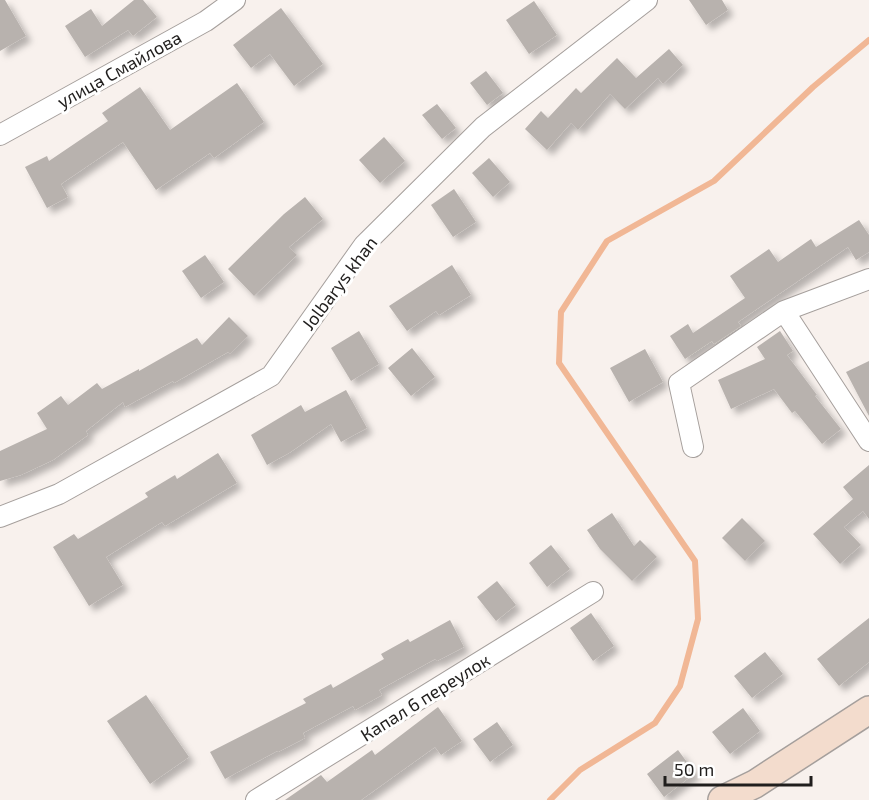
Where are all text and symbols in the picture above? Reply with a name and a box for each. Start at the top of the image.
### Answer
street label: улица Смайлова [53,26,185,112]
street label: Jolbarys khan [297,232,381,334]
street label: Капал 6 переулок [356,648,494,746]
scale bar [665,749,810,787]
text: 50 m [674,758,714,780]

